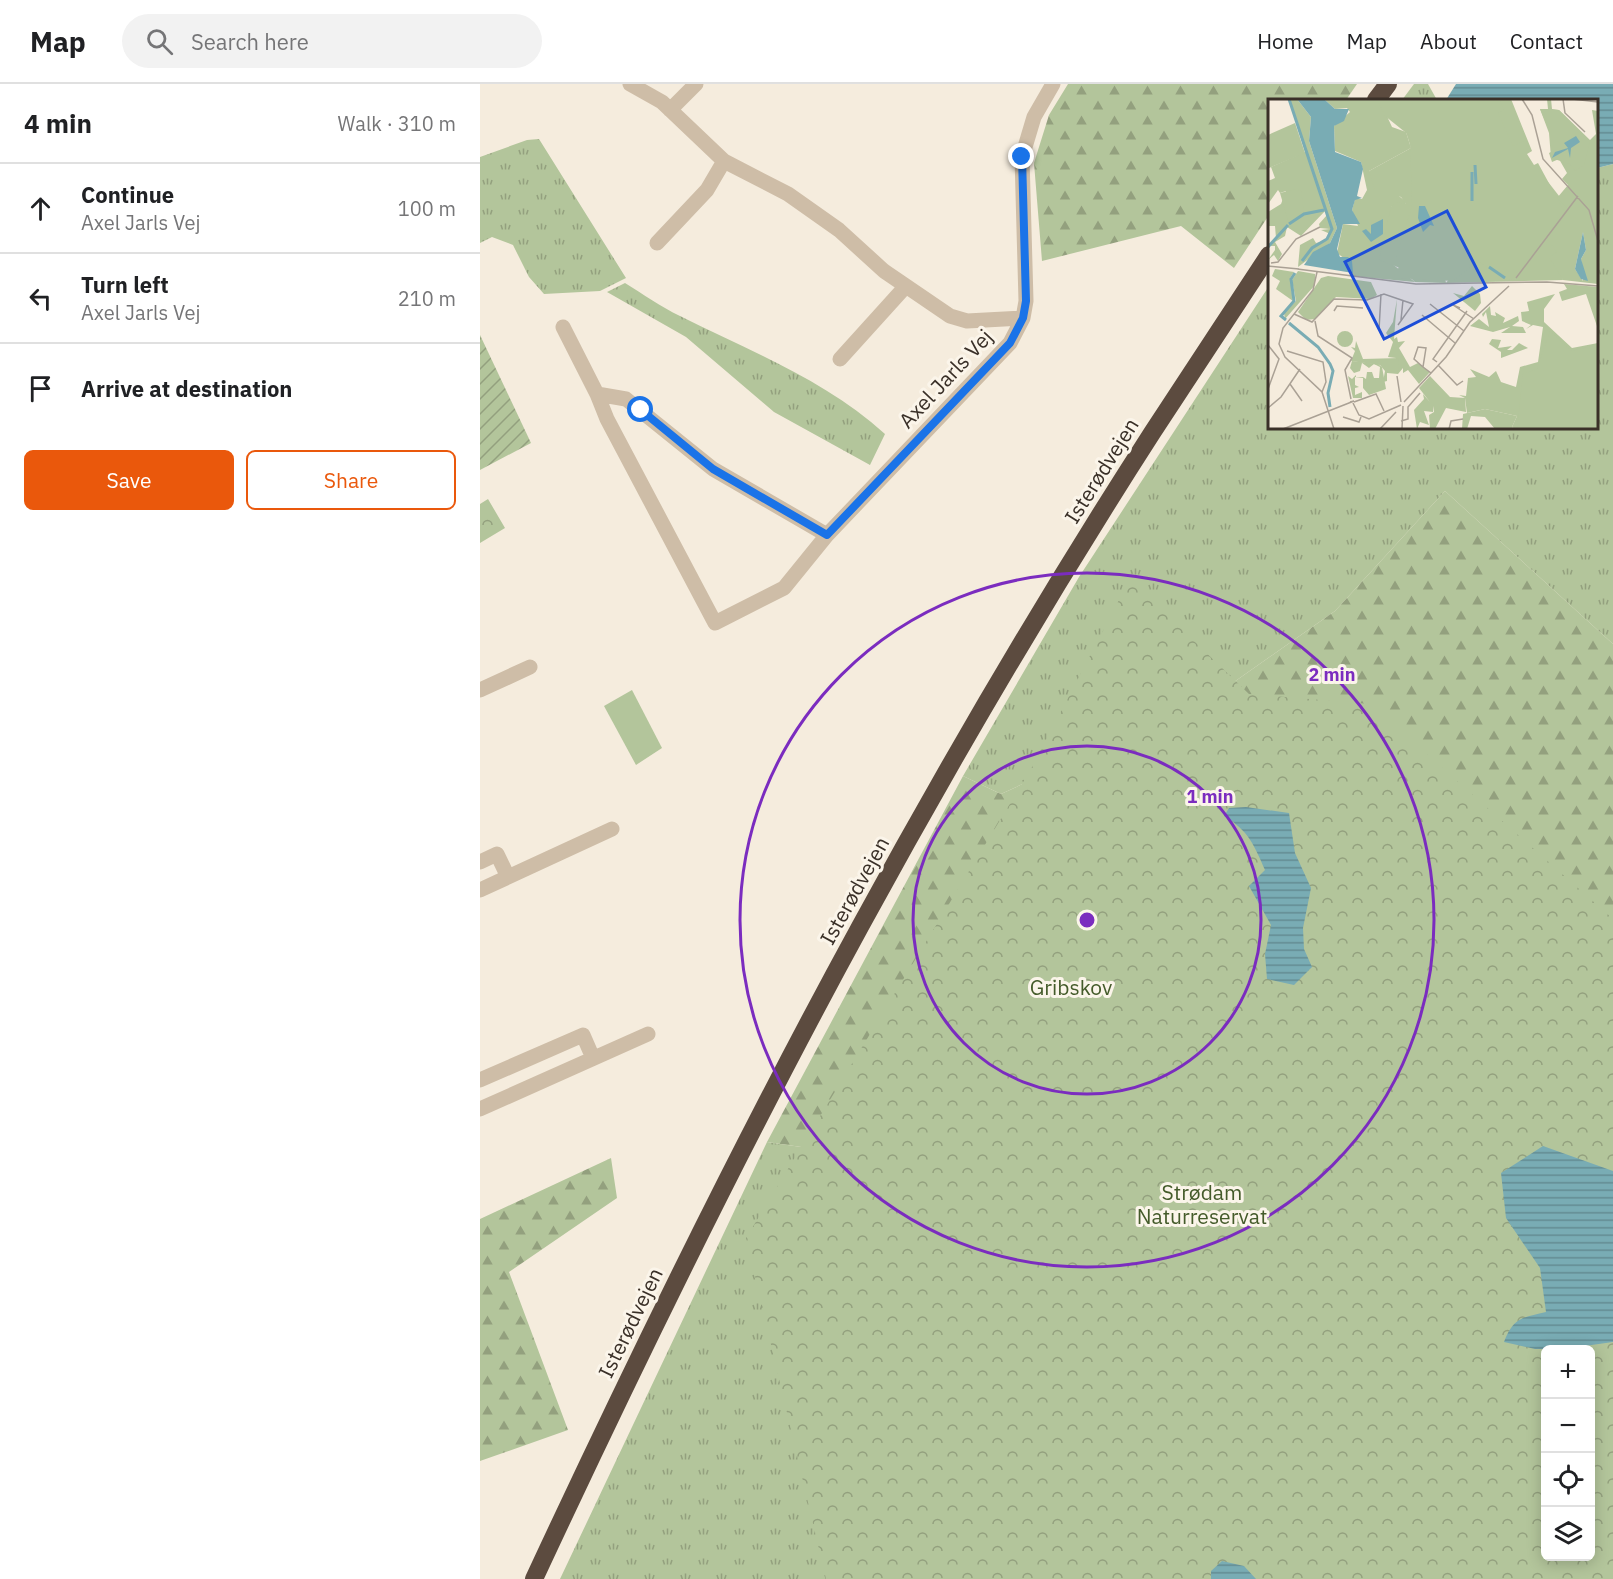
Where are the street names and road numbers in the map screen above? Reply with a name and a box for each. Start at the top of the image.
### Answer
street label: Axel Jarls Vej [892,323,998,434]
street label: Isterødvejen [1058,412,1145,529]
street label: Isterødvejen [813,832,895,950]
street label: Isterødvejen [591,1263,669,1382]

